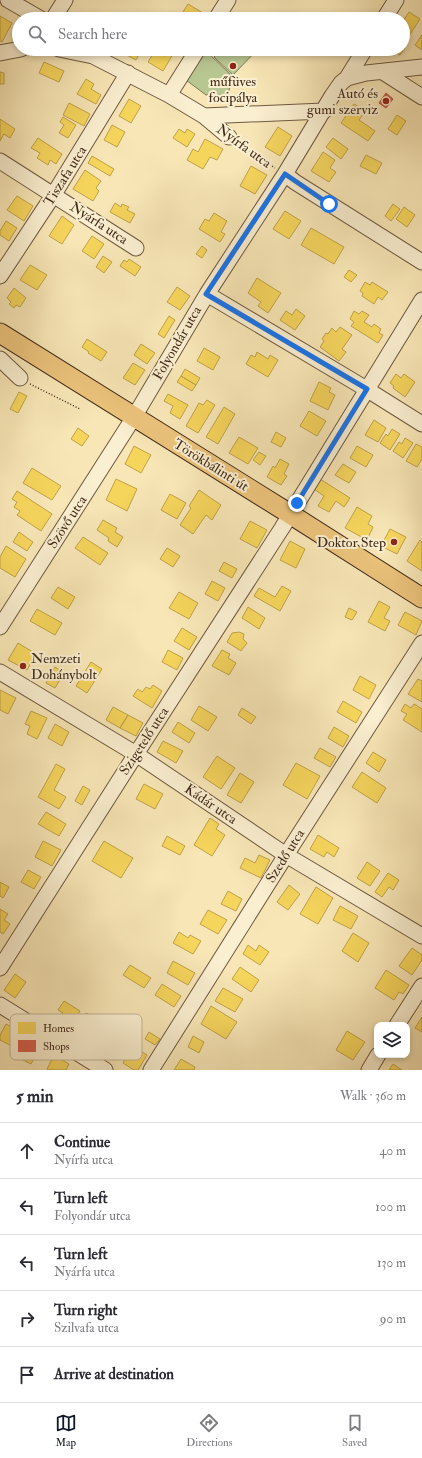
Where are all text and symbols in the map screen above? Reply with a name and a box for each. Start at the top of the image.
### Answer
search box [12,12,410,56]
icon: search [26,23,48,45]
text: Search here [58,25,127,44]
marker: műfüves focipálya [228,61,238,71]
place label: műfüves focipálya [209,73,258,107]
place label: Autó és gumi szerviz [307,85,378,118]
marker: Autó és gumi szerviz [381,96,391,106]
street label: Nyírfa utca [213,120,275,173]
street label: Tiszafa utca [40,143,90,209]
route start [320,195,338,213]
street label: Nyárfa utca [66,198,131,249]
street label: Folyondár utca [149,303,206,383]
street label: Törökbálinti út [170,435,252,495]
street label: Szövő utca [44,492,91,552]
route end [288,494,306,512]
place label: Doktor Step [317,534,386,552]
marker: Doktor Step [389,537,399,547]
place label: Nemzeti Dohánybolt [31,650,97,684]
marker: Nemzeti Dohánybolt [18,661,28,671]
street label: Szigetelő utca [116,704,172,778]
street label: Kádár utca [182,780,241,828]
street label: Szedő utca [262,826,308,886]
legend [10,1014,142,1060]
text: Homes [43,1022,74,1035]
map controls [374,1022,410,1058]
button: layers [374,1022,410,1058]
text: Shops [43,1040,70,1054]
text: 5 min [16,1086,54,1107]
text: Walk · 360 m [340,1088,406,1104]
text: Continue [54,1133,110,1152]
icon: ahead [16,1140,38,1162]
text: 40 m [380,1143,406,1159]
text: Nyírfa utca [54,1152,113,1168]
text: Turn left [54,1189,108,1208]
icon: left [16,1196,38,1218]
text: 100 m [375,1199,406,1215]
text: Folyondár utca [54,1208,131,1224]
text: Turn left [54,1245,108,1264]
icon: left [16,1252,38,1274]
text: 130 m [377,1255,406,1271]
text: Nyárfa utca [54,1264,115,1280]
text: Turn right [54,1301,117,1320]
icon: right [16,1308,38,1330]
text: 90 m [380,1311,406,1327]
text: Szilvafa utca [54,1320,119,1336]
icon: arrive [16,1364,38,1386]
text: Arrive at destination [54,1365,174,1384]
tab: Map [55,1412,77,1449]
tab: Directions [186,1412,233,1449]
tab: Saved [342,1412,367,1449]

